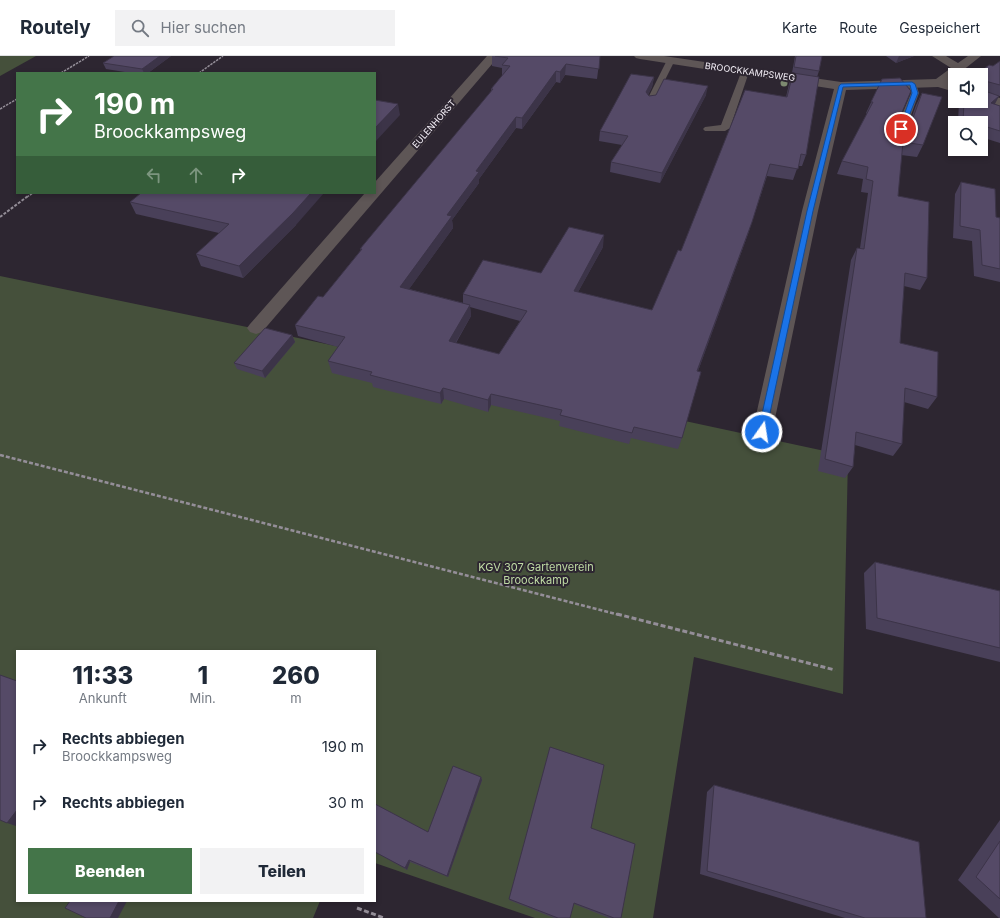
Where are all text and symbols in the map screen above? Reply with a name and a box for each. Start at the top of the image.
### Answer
search box [115,10,395,46]
text: Routely [20,16,91,39]
icon: search [129,17,151,39]
text: Hier suchen [161,18,246,37]
text: Karte [782,19,817,36]
text: Route [839,19,877,36]
text: Gespeichert [899,19,980,36]
street label: BROOCKKAMPSWEG [704,60,796,83]
map controls [948,68,988,156]
button: sound [948,68,988,108]
text: 190 m [94,87,175,121]
icon: right [28,88,80,140]
street label: EULENHORST [410,97,458,150]
pin [884,112,918,146]
button: search [948,116,988,156]
icon: arrive [890,118,912,140]
text: Broockkampsweg [94,121,246,142]
icon: left [143,164,165,186]
icon: ahead [185,164,207,186]
icon: right [227,164,249,186]
position arrow [741,411,783,453]
park label: KGV 307 Gartenverein Broockkamp [478,560,594,587]
text: 11:33 [72,661,133,690]
text: 1 [197,661,208,690]
text: 260 [272,661,320,690]
text: Ankunft [79,690,127,706]
text: Min. [190,690,216,706]
text: m [290,690,302,706]
text: Rechts abbiegen [62,729,184,748]
icon: right [28,735,50,757]
text: 190 m [322,737,364,756]
text: Broockkampsweg [62,748,172,764]
icon: right [28,791,50,813]
text: Rechts abbiegen [62,793,184,812]
text: 30 m [328,793,364,812]
button: Beenden [28,848,192,894]
button: Teilen [200,848,364,894]

